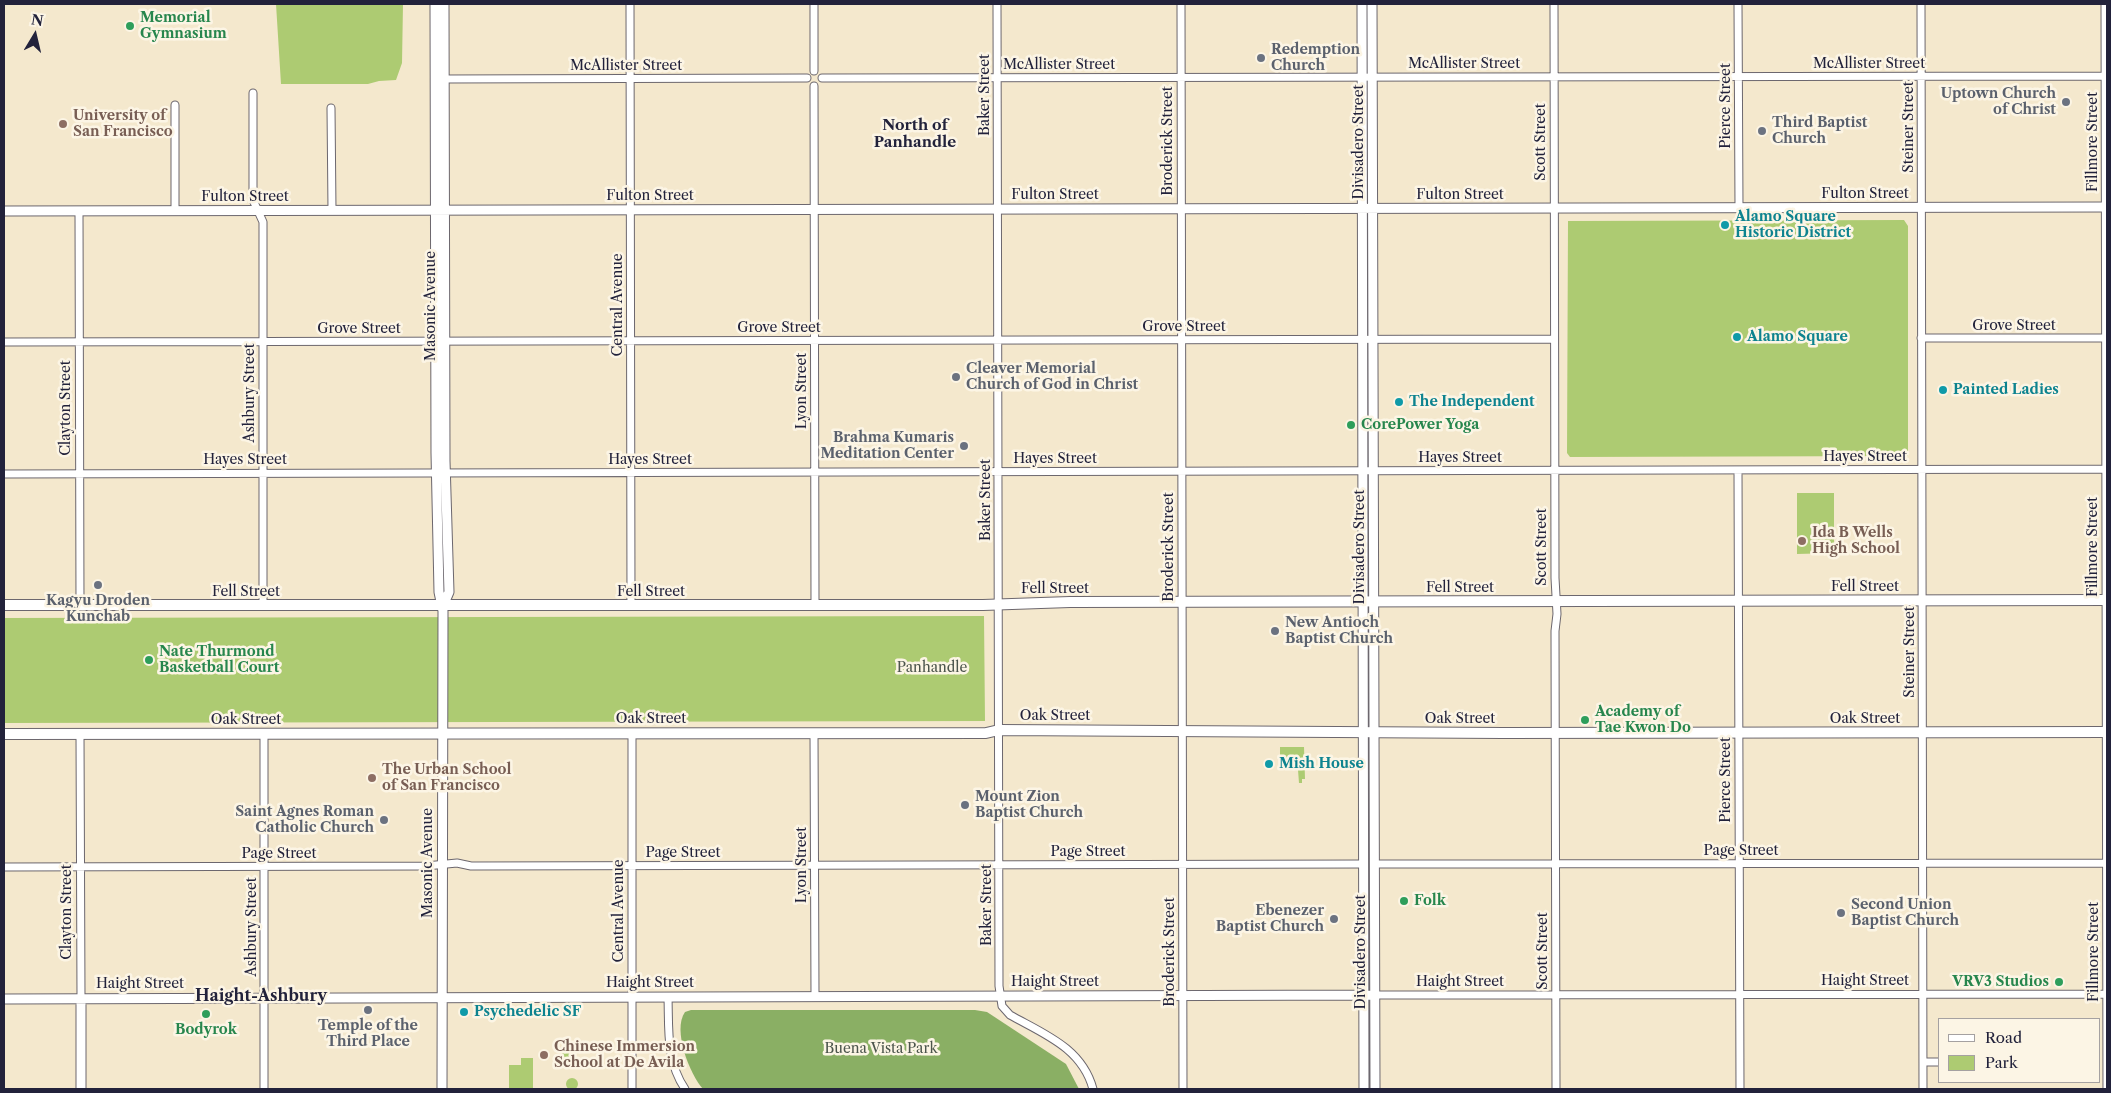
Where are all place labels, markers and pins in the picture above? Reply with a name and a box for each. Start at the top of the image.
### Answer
place label: Memorial Gymnasium [140,10,227,42]
marker: Memorial Gymnasium [124,20,136,32]
place label: Redemption Church [1271,42,1360,74]
marker: Redemption Church [1255,52,1267,64]
place label: Uptown Church of Christ [1941,86,2056,118]
marker: Uptown Church of Christ [2060,96,2072,108]
place label: University of San Francisco [73,108,173,140]
place label: Third Baptist Church [1772,115,1867,148]
marker: University of San Francisco [57,118,69,130]
marker: Third Baptist Church [1756,125,1768,137]
place label: Alamo Square Historic District [1735,209,1851,242]
marker: Alamo Square Historic District [1719,219,1731,231]
place label: Alamo Square [1747,329,1848,345]
marker: Alamo Square [1731,331,1743,343]
place label: Cleaver Memorial Church of God in Christ [966,361,1138,394]
marker: Cleaver Memorial Church of God in Christ [950,371,962,383]
place label: Painted Ladies [1953,382,2059,398]
marker: Painted Ladies [1937,384,1949,396]
place label: The Independent [1409,394,1535,410]
marker: The Independent [1393,396,1405,408]
place label: CorePower Yoga [1361,417,1479,433]
marker: CorePower Yoga [1345,419,1357,431]
place label: Brahma Kumaris Meditation Center [820,430,954,462]
marker: Brahma Kumaris Meditation Center [958,440,970,452]
place label: Ida B Wells High School [1812,525,1900,558]
marker: Ida B Wells High School [1796,535,1808,547]
marker: Kagyu Droden Kunchab [92,579,104,591]
place label: Kagyu Droden Kunchab [46,593,150,626]
place label: New Antioch Baptist Church [1285,615,1393,648]
marker: New Antioch Baptist Church [1269,625,1281,637]
place label: Nate Thurmond Basketball Court [159,644,279,676]
marker: Nate Thurmond Basketball Court [143,654,155,666]
place label: Academy of Tae Kwon Do [1595,704,1691,736]
marker: Academy of Tae Kwon Do [1579,714,1591,726]
place label: Mish House [1279,756,1364,772]
marker: Mish House [1263,758,1275,770]
place label: The Urban School of San Francisco [382,762,511,794]
marker: The Urban School of San Francisco [366,772,378,784]
place label: Mount Zion Baptist Church [975,789,1083,822]
marker: Mount Zion Baptist Church [959,799,971,811]
place label: Saint Agnes Roman Catholic Church [235,804,374,836]
marker: Saint Agnes Roman Catholic Church [378,814,390,826]
place label: Folk [1414,893,1446,909]
marker: Folk [1398,895,1410,907]
place label: Second Union Baptist Church [1851,897,1959,930]
place label: Ebenezer Baptist Church [1216,903,1324,936]
marker: Second Union Baptist Church [1835,907,1847,919]
marker: Ebenezer Baptist Church [1328,913,1340,925]
place label: VRV3 Studios [1952,974,2049,990]
marker: VRV3 Studios [2053,976,2065,988]
marker: Temple of the Third Place [362,1004,374,1016]
place label: Psychedelic SF [474,1004,581,1020]
marker: Psychedelic SF [458,1006,470,1018]
marker: Bodyrok [200,1008,212,1020]
place label: Temple of the Third Place [318,1018,418,1050]
place label: Bodyrok [175,1022,237,1038]
place label: Chinese Immersion School at De Avila [554,1039,695,1072]
marker: Chinese Immersion School at De Avila [538,1049,550,1061]

